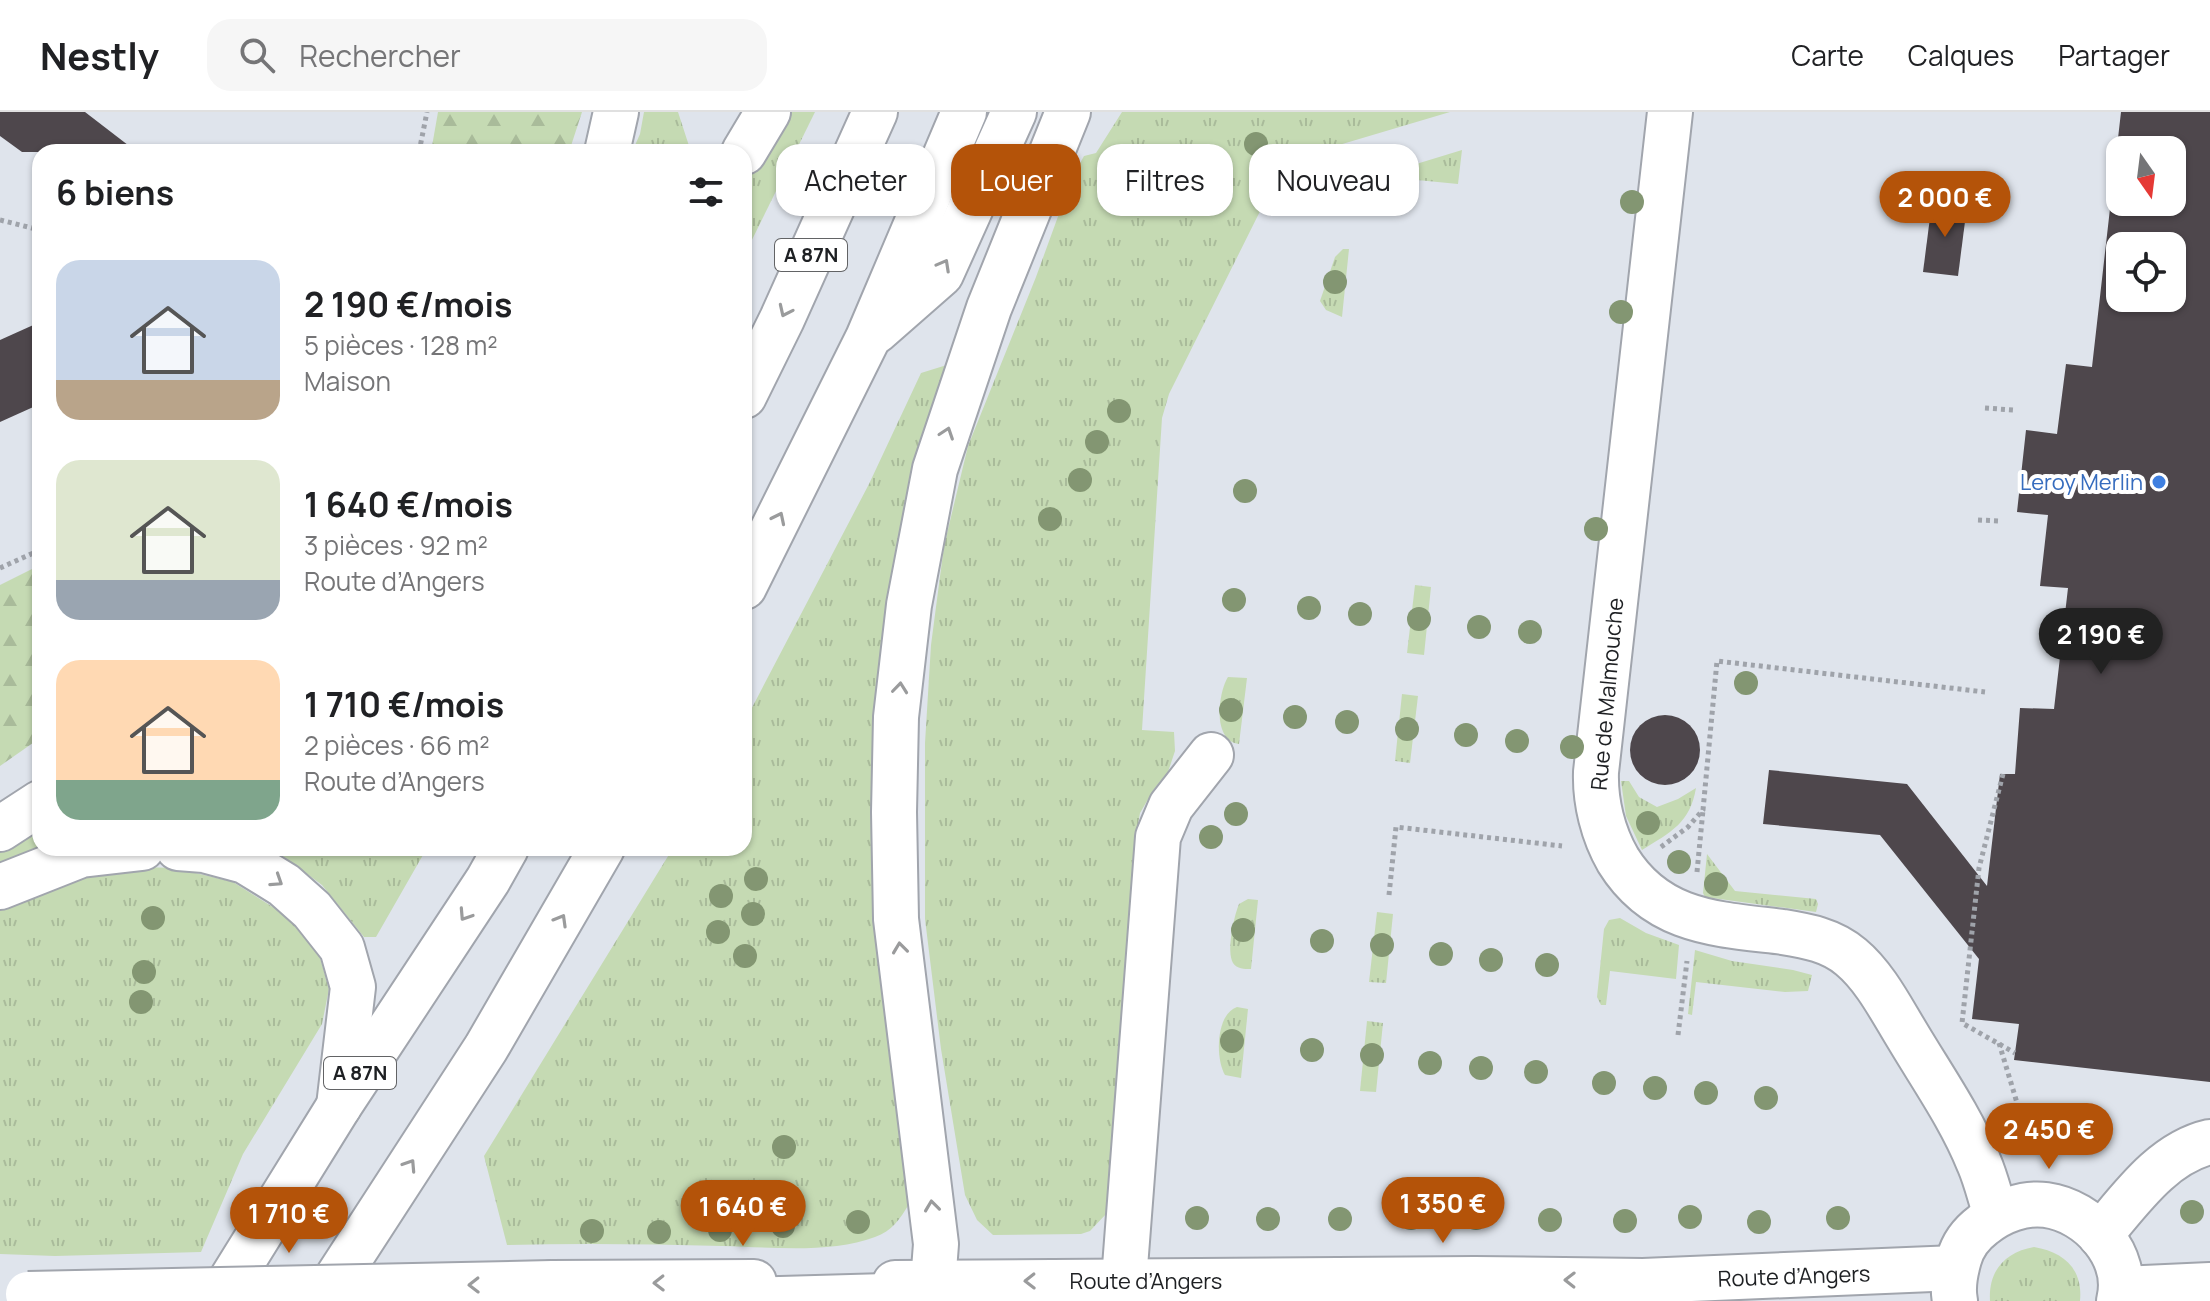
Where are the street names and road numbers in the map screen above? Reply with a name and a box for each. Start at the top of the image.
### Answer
road number: A 87N [775,239,847,271]
street label: Rue de Malmouche [1584,596,1630,791]
road number: A 87N [324,1057,396,1089]
street label: Route d’Angers [1717,1258,1871,1294]
street label: Route d’Angers [1070,1266,1222,1296]

